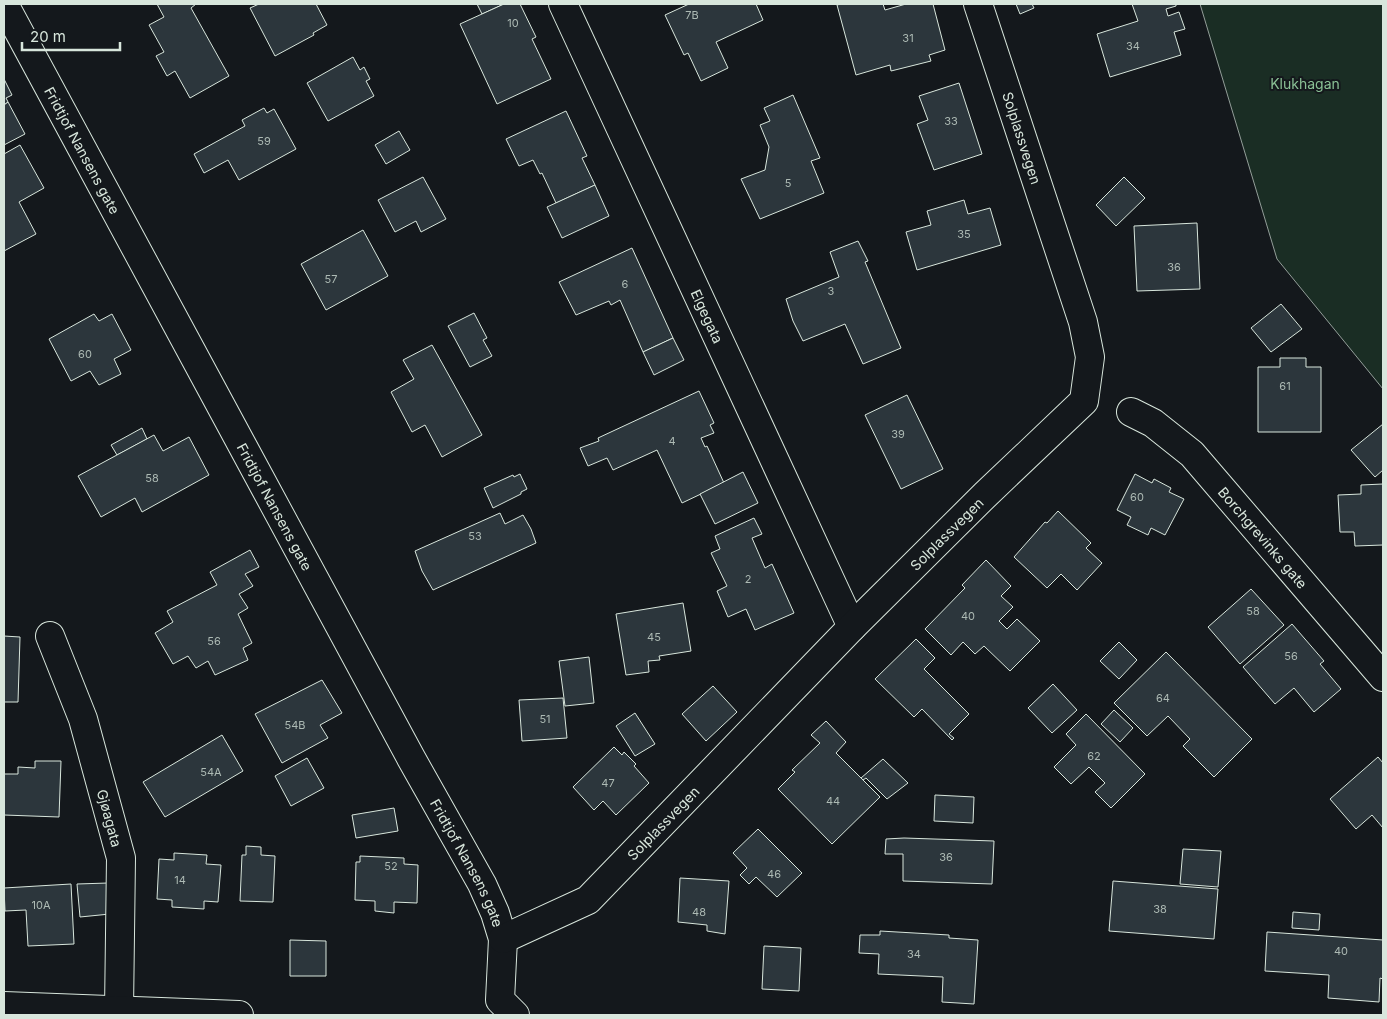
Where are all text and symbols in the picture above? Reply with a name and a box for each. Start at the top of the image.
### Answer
house number: 7B [685,8,699,22]
house number: 10 [507,16,519,30]
scale bar [22,20,120,52]
text: 20 m [30,27,66,46]
house number: 31 [902,31,914,45]
house number: 34 [1126,39,1140,53]
park label: Klukhagan [1270,75,1340,92]
street label: Fridtjof Nansens gate [42,83,124,217]
street label: Solplassvegen [999,90,1045,186]
house number: 33 [944,114,958,128]
house number: 59 [257,134,271,148]
house number: 5 [785,176,792,190]
house number: 35 [957,227,971,241]
house number: 36 [1167,260,1181,274]
house number: 57 [325,272,337,286]
house number: 6 [622,277,629,291]
house number: 3 [828,284,835,298]
street label: Elgegata [688,286,728,346]
house number: 60 [78,347,92,361]
house number: 61 [1279,379,1291,393]
house number: 39 [891,427,905,441]
house number: 4 [668,434,676,448]
street label: Fridtjof Nansens gate [234,440,316,573]
house number: 58 [145,471,159,485]
street label: Borchgrevinks gate [1215,483,1311,591]
house number: 60 [1130,490,1144,504]
street label: Solplassvegen [906,494,986,573]
house number: 53 [468,529,482,543]
house number: 2 [745,572,751,586]
house number: 58 [1246,604,1260,618]
house number: 40 [961,609,975,623]
house number: 45 [647,630,661,644]
house number: 56 [207,634,221,648]
house number: 56 [1284,649,1298,663]
house number: 64 [1156,691,1170,705]
house number: 51 [539,712,551,726]
house number: 54B [285,718,306,732]
house number: 62 [1087,749,1101,763]
house number: 54A [200,765,222,779]
house number: 47 [601,776,615,790]
street label: Solplassvegen [623,782,702,863]
street label: Gjøagata [94,787,126,849]
house number: 44 [826,794,840,808]
street label: Fridtjof Nansens gate [427,796,507,929]
house number: 36 [939,850,953,864]
house number: 52 [384,859,398,873]
house number: 46 [767,867,781,881]
house number: 14 [174,873,186,887]
house number: 10A [31,898,51,912]
house number: 38 [1153,902,1167,916]
house number: 48 [692,905,706,919]
house number: 40 [1334,944,1348,958]
house number: 34 [907,947,921,961]

